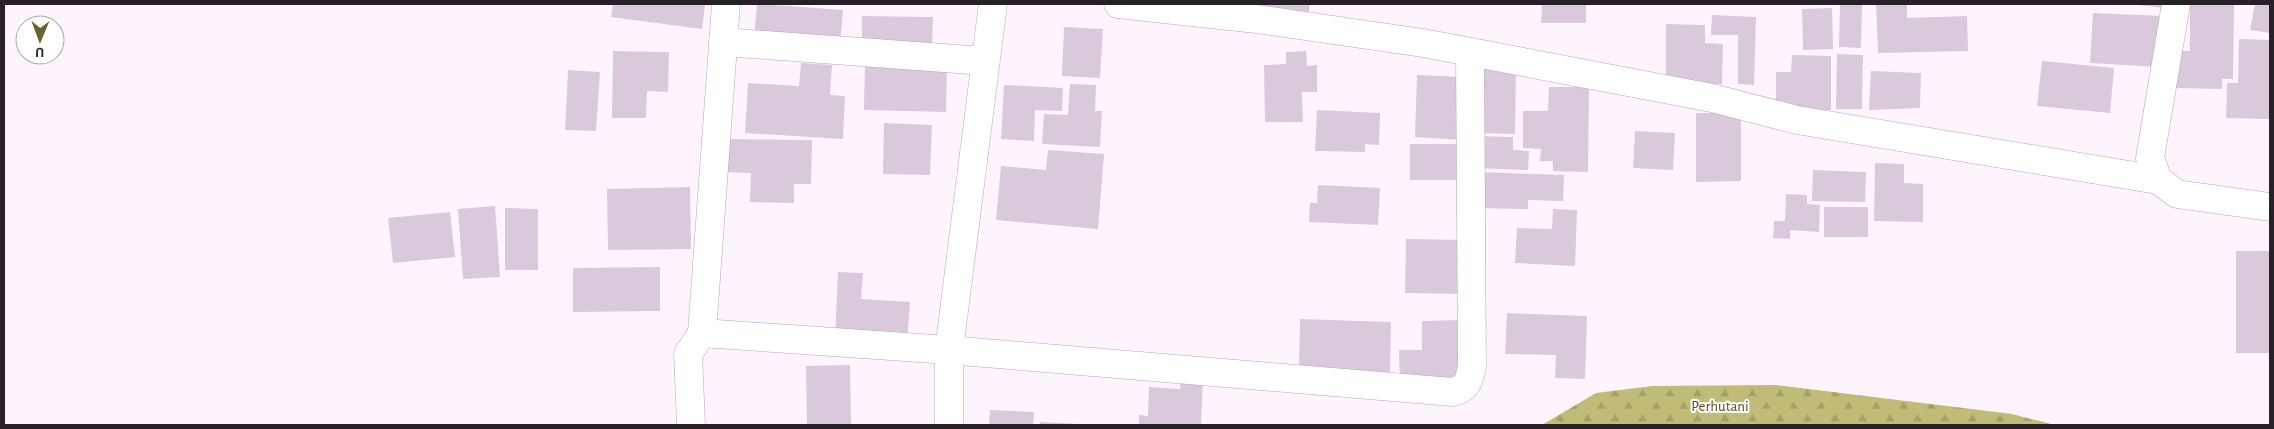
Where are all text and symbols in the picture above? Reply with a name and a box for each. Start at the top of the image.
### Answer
north arrow [15,15,65,65]
text: U [35,45,44,59]
park label: Perhutani [1691,399,1749,414]

